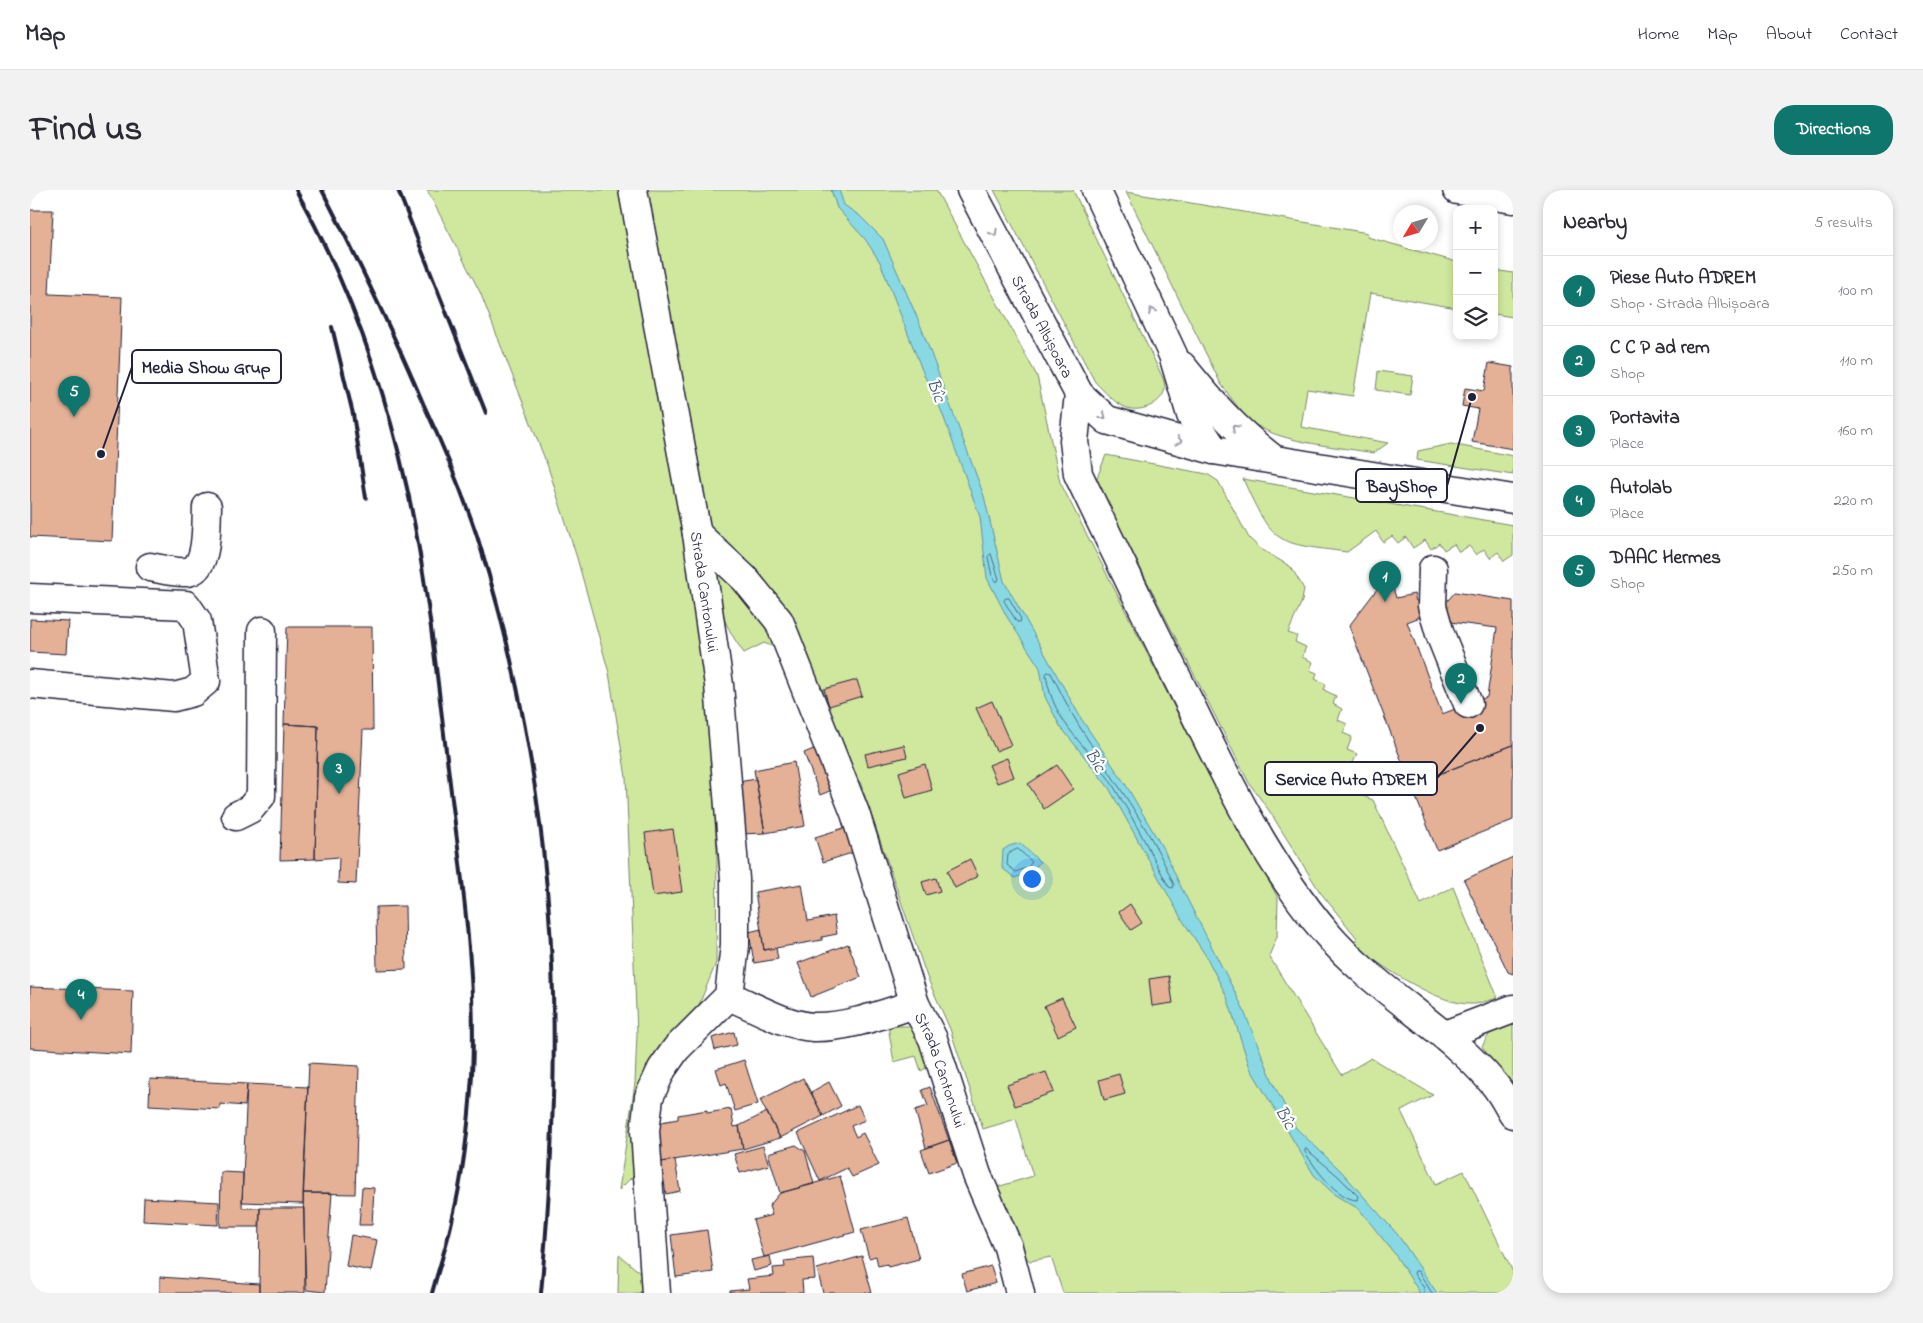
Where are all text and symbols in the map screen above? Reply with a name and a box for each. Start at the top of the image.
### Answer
text: Map [25,17,66,52]
text: Home [1638,22,1679,48]
text: Map [1707,22,1738,48]
text: About [1766,22,1812,48]
text: Contact [1840,22,1898,48]
text: Find us [30,105,142,156]
button: Directions [1774,105,1893,155]
north arrow [1393,205,1438,250]
map controls [1453,205,1498,340]
button: + [1453,205,1498,250]
text: Nearby [1563,208,1627,238]
text: 5 results [1814,211,1873,235]
one-way arrow [987,228,997,237]
button: − [1453,250,1498,295]
text: Piese Auto ADREM [1610,265,1756,292]
street label: Strada Albișoara [1004,271,1078,383]
text: 1 [1576,279,1582,303]
text: 100 m [1838,279,1873,303]
text: Shop · Strada Albișoara [1610,292,1770,316]
button: layers [1453,295,1498,340]
one-way arrow [1148,307,1159,316]
text: C C P ad rem [1610,335,1710,362]
text: 2 [1575,349,1583,373]
text: 110 m [1839,349,1873,373]
callout: Media Show Grup [132,350,281,383]
text: Media Show Grup [141,356,271,382]
text: Shop [1610,362,1645,386]
water label: Bîc [919,375,952,407]
pin: 5 [58,376,90,417]
text: Portavita [1610,405,1680,432]
one-way arrow [1098,410,1107,419]
text: 3 [1576,419,1582,443]
text: 160 m [1838,419,1873,443]
one-way arrow [1232,425,1241,434]
text: Place [1610,432,1644,456]
one-way arrow [1175,435,1184,446]
callout: BayShop [1356,469,1447,502]
text: BayShop [1365,475,1438,502]
text: Autolab [1610,475,1672,502]
text: 4 [1576,489,1582,513]
text: 220 m [1834,489,1873,513]
text: Place [1610,502,1644,526]
street label: Strada Cantonului [683,530,724,654]
text: DAAC Hermes [1610,545,1721,572]
text: 5 [1574,559,1584,583]
text: 250 m [1833,559,1873,583]
pin: 1 [1369,561,1401,602]
text: Shop [1610,572,1645,596]
pin: 2 [1445,663,1477,704]
water label: Bîc [1077,744,1112,779]
pin: 3 [323,753,355,794]
callout: Service Auto ADREM [1265,762,1437,795]
text: Service Auto ADREM [1275,768,1427,794]
your location [1019,866,1045,892]
pin: 4 [65,979,97,1020]
street label: Strada Cantonului [907,1008,971,1131]
water label: Bîc [1267,1101,1302,1135]

